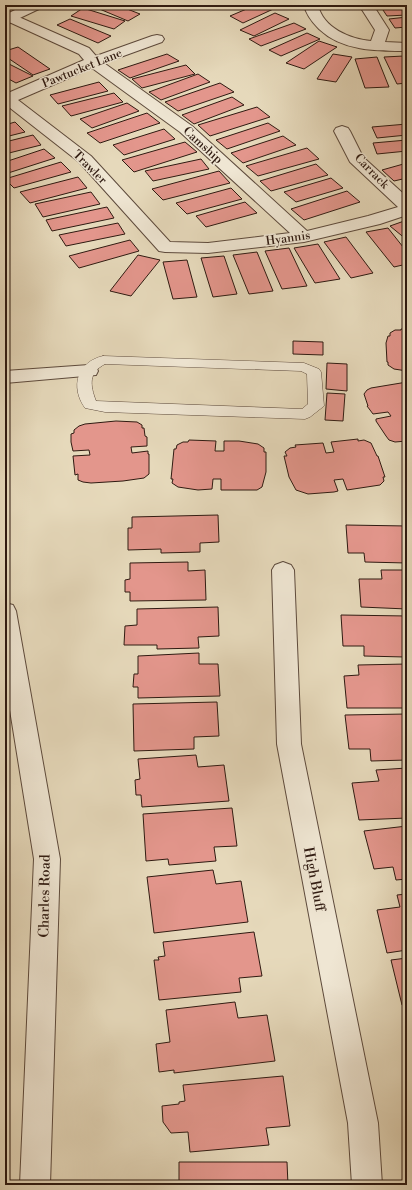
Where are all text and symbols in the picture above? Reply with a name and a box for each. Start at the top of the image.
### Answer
street label: Pawtucket Lane [40,46,124,91]
street label: Camship [180,124,226,167]
street label: Trawler [69,147,110,188]
street label: Carrack [351,151,393,193]
street label: Hyannis [265,228,311,249]
street label: High Bluff [299,845,329,914]
street label: Charles Road [35,854,55,938]

